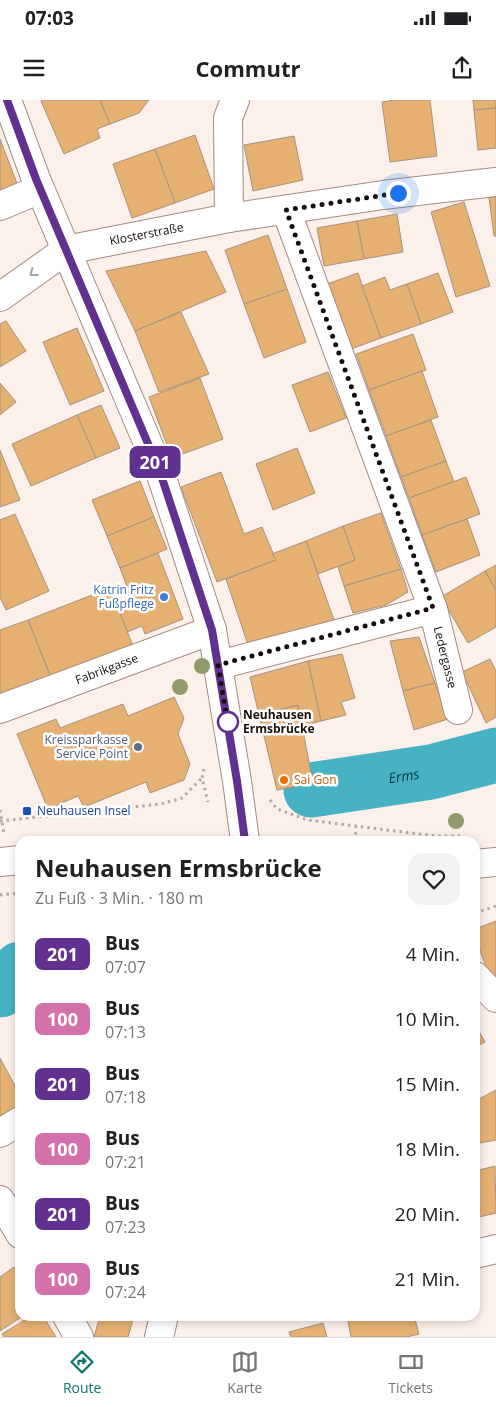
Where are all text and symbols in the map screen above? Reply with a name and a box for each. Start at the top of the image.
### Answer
text: 07:03 [25,5,74,31]
text: Commutr [196,53,300,83]
icon: menu [20,54,48,82]
icon: share [448,54,476,82]
your location [386,181,411,206]
street label: Klosterstraße [108,218,185,249]
one-way arrow [30,268,39,276]
line badge: 201 [126,446,184,478]
text: 201 [140,450,170,474]
place label: Katrin Fritz Fußpflege [93,581,154,612]
marker: Katrin Fritz Fußpflege [158,591,170,603]
street label: Ledergasse [430,624,461,690]
street label: Fabrikgasse [73,649,141,688]
place label: Neuhausen Ermsbrücke [243,706,315,737]
marker: Neuhausen Ermsbrücke [217,711,239,733]
place label: Kreissparkasse Service Point [44,731,128,762]
marker: Kreissparkasse Service Point [132,741,144,753]
water label: Erms [387,764,421,787]
place label: Sai Gon [294,771,337,788]
marker: Sai Gon [278,774,290,786]
place label: Neuhausen Insel [37,802,131,819]
marker: Neuhausen Insel [21,805,33,817]
text: Neuhausen Ermsbrücke [35,851,322,884]
button: heart [408,853,460,905]
text: Zu Fuß · 3 Min. · 180 m [35,887,203,909]
text: Bus [105,930,140,956]
text: 4 Min. [406,941,460,967]
text: 201 [47,942,78,966]
text: 07:07 [105,956,146,978]
text: Bus [105,995,140,1021]
text: 10 Min. [395,1006,460,1032]
text: 100 [47,1007,78,1031]
text: 07:13 [105,1021,146,1043]
text: Bus [105,1060,140,1086]
text: 15 Min. [395,1071,460,1097]
text: 201 [47,1072,78,1096]
text: 07:18 [105,1086,146,1108]
text: Bus [105,1125,140,1151]
text: 18 Min. [395,1136,460,1162]
text: 100 [47,1137,78,1161]
text: 07:21 [105,1151,146,1173]
text: Bus [105,1190,140,1216]
text: 20 Min. [395,1201,460,1227]
text: 201 [47,1202,78,1226]
text: 07:23 [105,1216,146,1238]
text: Bus [105,1255,140,1281]
text: 21 Min. [395,1266,460,1292]
text: 100 [47,1267,78,1291]
text: 07:24 [105,1281,146,1303]
tab: Route [63,1348,101,1397]
tab: Karte [227,1348,262,1397]
tab: Tickets [388,1348,433,1397]

